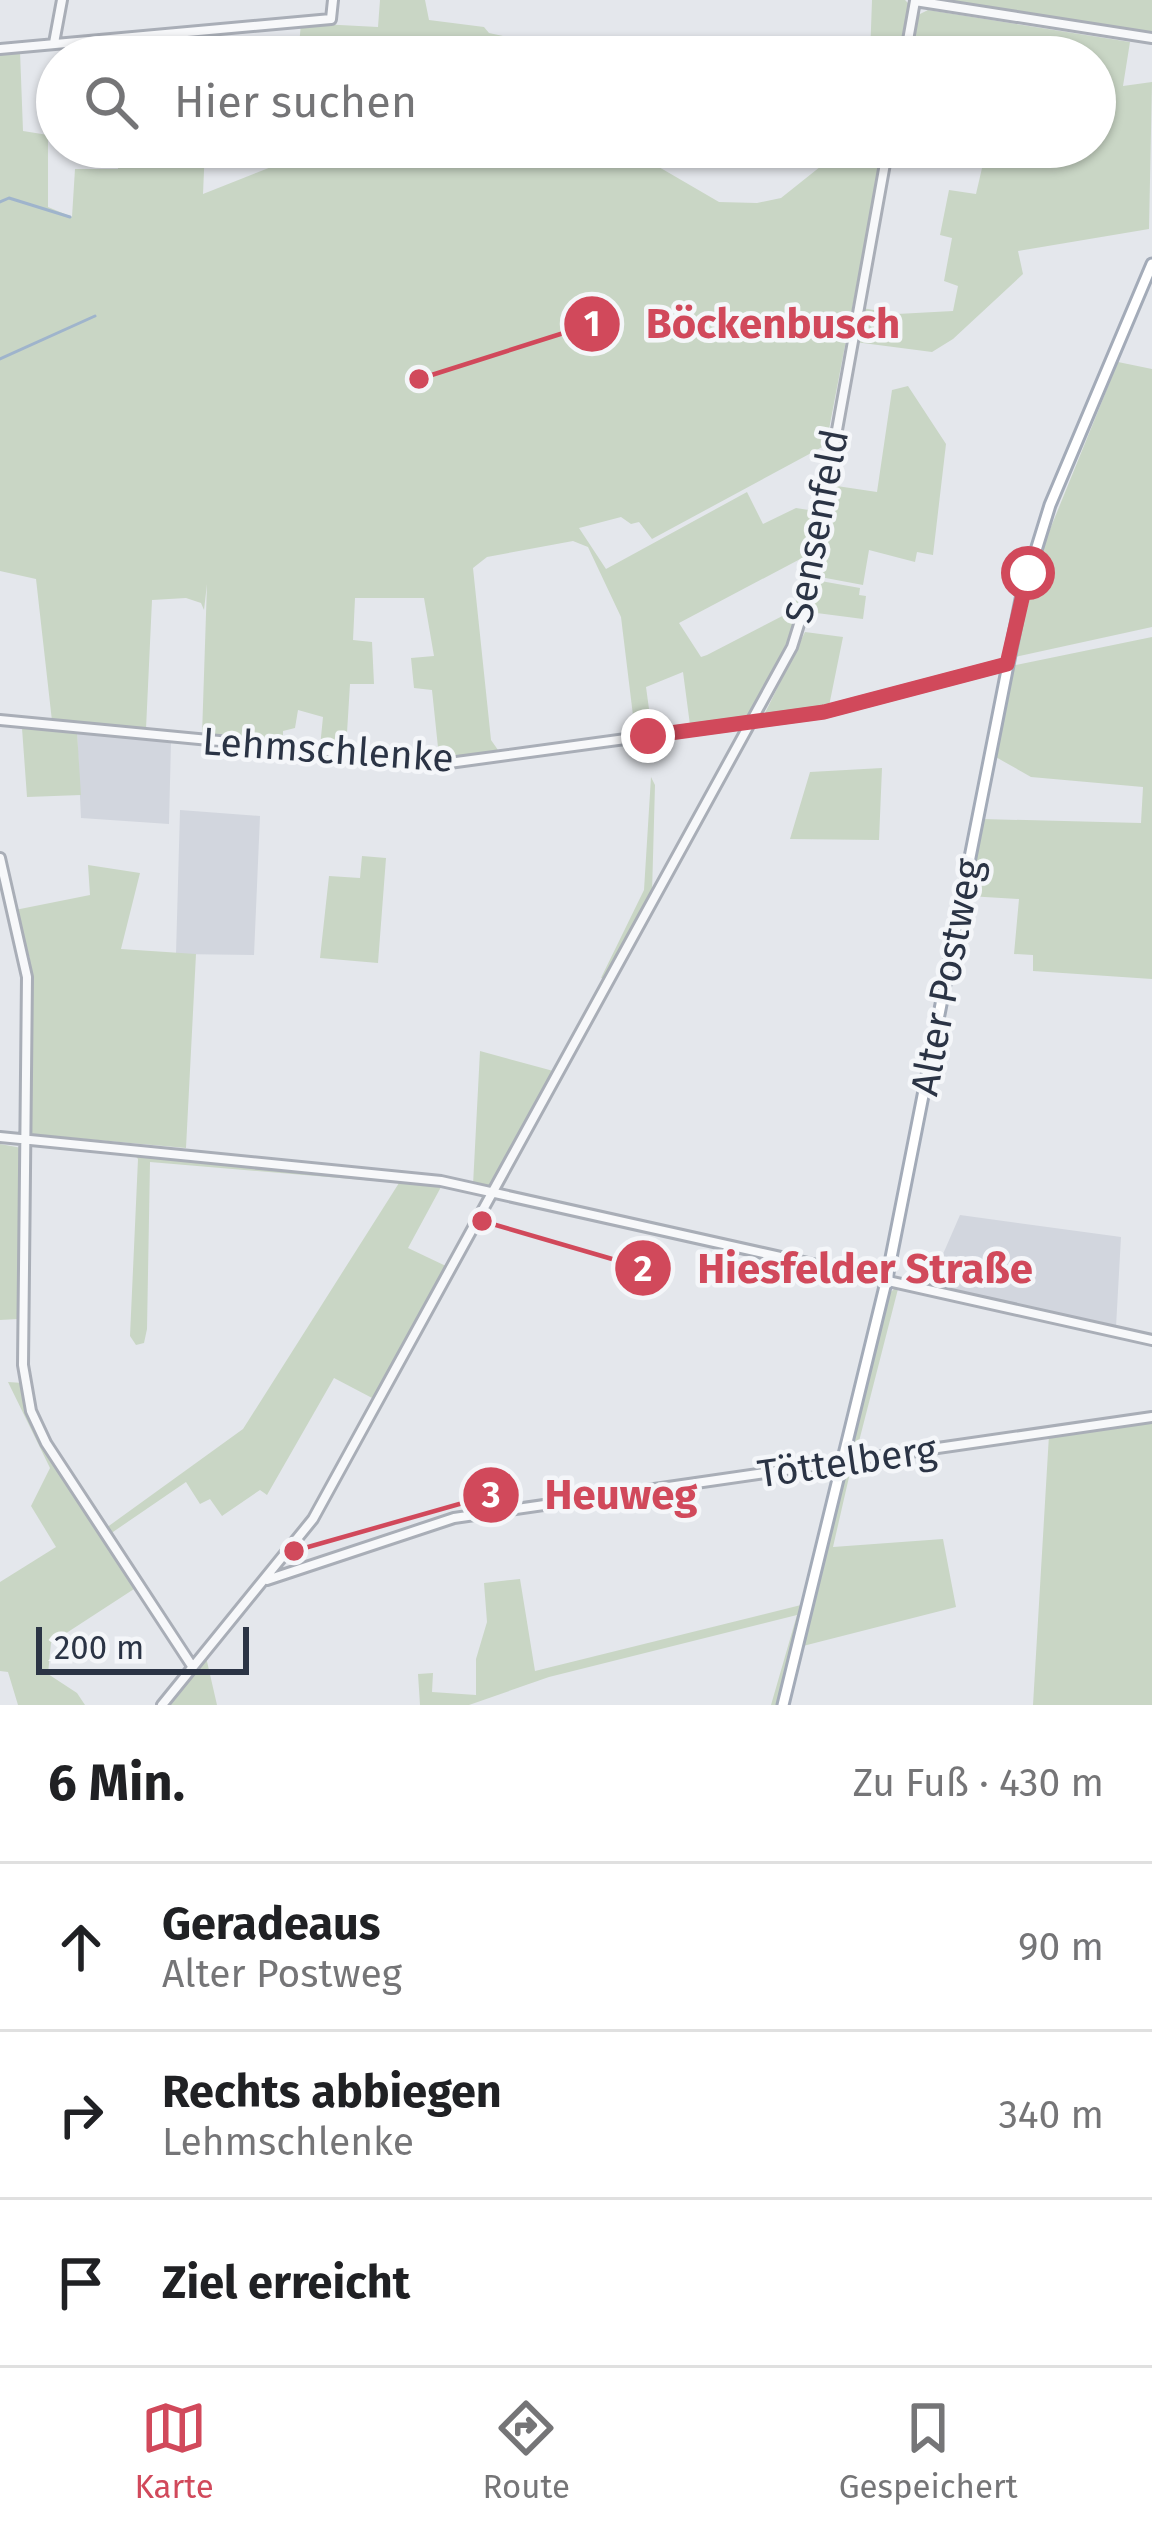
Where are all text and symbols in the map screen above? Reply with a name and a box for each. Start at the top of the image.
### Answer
search box [36,36,1116,168]
icon: search [78,69,144,135]
text: Hier suchen [174,75,417,129]
callout: Böckenbusch [562,285,924,363]
text: Böckenbusch [646,299,900,349]
text: 1 [584,302,600,346]
street label: Sensenfeld [776,426,858,627]
route start [1001,546,1055,600]
route end [621,709,675,763]
street label: Lehmschlenke [201,718,455,782]
street label: Alter Postweg [902,854,993,1099]
callout: Hiesfelder Straße [613,1229,1057,1307]
text: Hiesfelder Straße [697,1244,1033,1294]
text: 2 [634,1247,652,1291]
street label: Töttelberg [755,1427,940,1497]
callout: Heuweg [461,1456,722,1534]
text: Heuweg [545,1470,698,1520]
text: 3 [481,1473,500,1517]
scale bar [36,1621,249,1674]
text: 200 m [54,1628,144,1668]
text: 6 Min. [48,1752,185,1814]
text: Zu Fuß · 430 m [853,1760,1104,1806]
text: Geradeaus [162,1897,381,1951]
icon: ahead [48,1914,114,1980]
text: 90 m [1018,1924,1104,1970]
text: Alter Postweg [162,1951,402,1997]
text: Rechts abbiegen [162,2065,502,2119]
icon: right [48,2082,114,2148]
text: 340 m [998,2092,1104,2138]
text: Lehmschlenke [162,2119,414,2165]
icon: arrive [48,2250,114,2316]
text: Ziel erreicht [162,2256,410,2310]
tab: Karte [134,2395,214,2507]
tab: Route [483,2395,570,2507]
tab: Gespeichert [839,2395,1018,2507]

